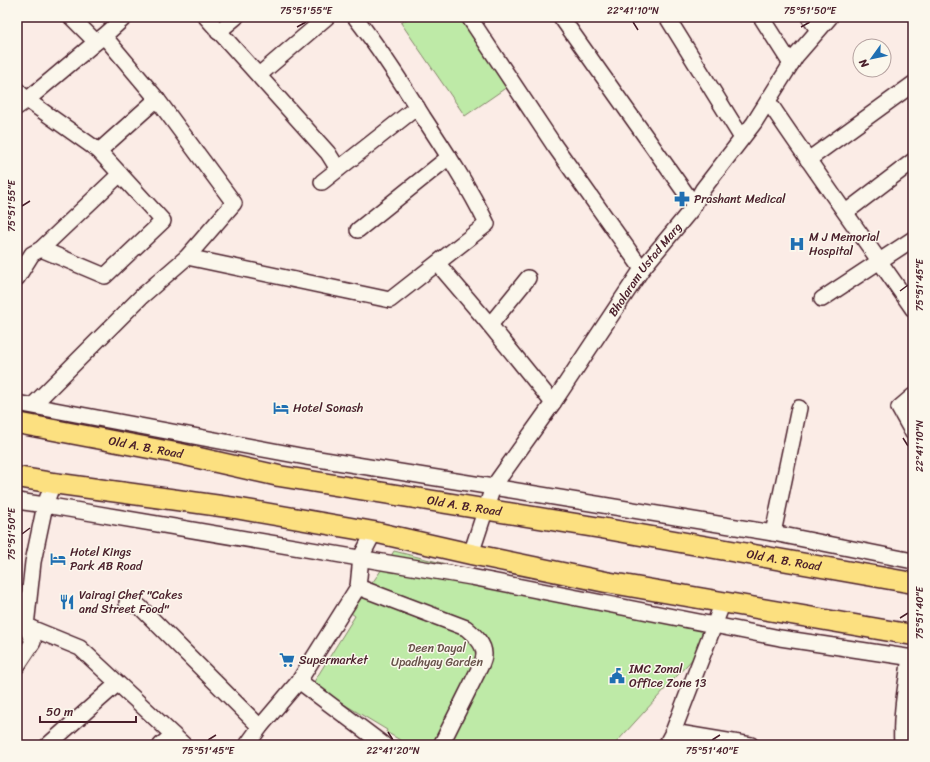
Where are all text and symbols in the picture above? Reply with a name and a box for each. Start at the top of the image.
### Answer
text: 75°51'55"E [280,2,334,20]
text: 22°41'10"N [607,2,659,20]
text: 75°51'50"E [784,2,838,20]
north arrow [852,38,892,78]
text: N [854,54,875,72]
text: 75°51'55"E [3,178,21,232]
place label: Prashant Medical [694,188,786,210]
pharmacy icon: Prashant Medical [673,190,691,208]
street label: Bholaram Ustad Marg [602,217,688,321]
place label: M J Memorial Hospital [809,226,880,262]
hospital icon: M J Memorial Hospital [788,235,806,253]
text: 75°51'45"E [911,257,929,311]
place label: Hotel Sonash [293,397,363,419]
hotel icon: Hotel Sonash [272,399,290,417]
text: 22°41'10"N [911,420,929,472]
street label: Old A. B. Road [107,430,186,465]
street label: Old A. B. Road [425,489,505,523]
text: 75°51'50"E [3,506,21,560]
place label: Hotel Kings Park AB Road [70,541,144,577]
street label: Old A. B. Road [745,543,824,578]
hotel icon: Hotel Kings Park AB Road [49,550,67,568]
place label: Vairagi Chef "Cakes and Street Food" [79,584,182,620]
text: 75°51'40"E [911,585,929,639]
restaurant icon: Vairagi Chef "Cakes and Street Food" [58,593,76,611]
park label: Deen Dayal Upadhyay Garden [391,637,483,673]
place label: Supermarket [299,649,369,671]
supermarket icon: Supermarket [278,651,296,669]
place label: IMC Zonal Office Zone 13 [628,658,707,694]
public building icon: IMC Zonal Office Zone 13 [608,667,626,685]
scale bar [40,698,136,724]
text: 50 m [46,701,73,723]
text: 75°51'45"E [182,742,236,760]
text: 22°41'20"N [366,742,420,760]
text: 75°51'40"E [686,742,740,760]

